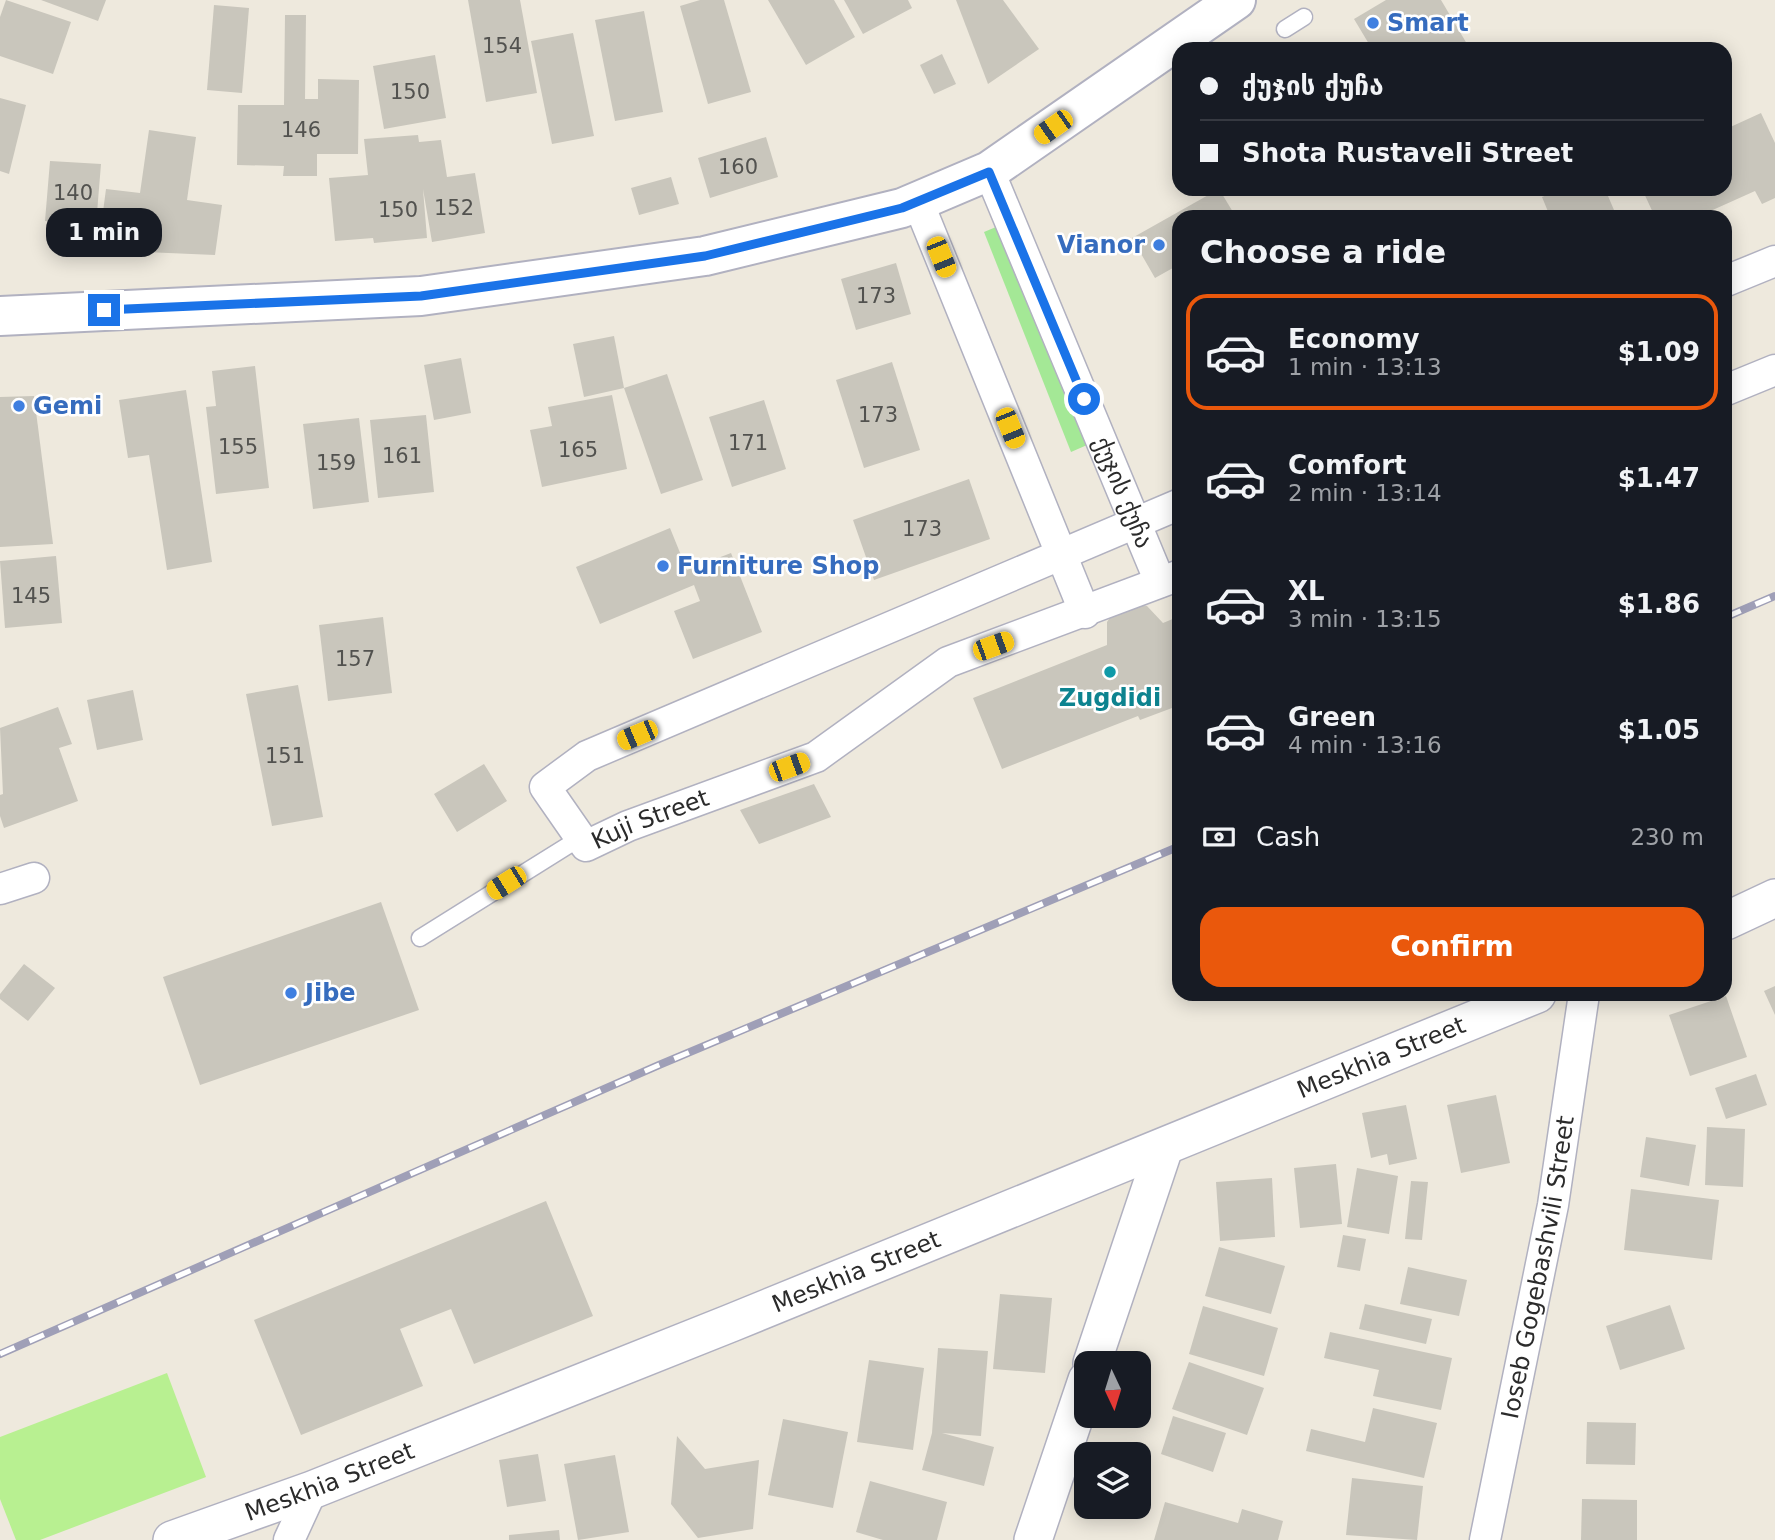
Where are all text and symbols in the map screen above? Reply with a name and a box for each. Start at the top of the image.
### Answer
place label: Smart [1387,9,1469,37]
marker: Smart [1365,15,1381,31]
house number: 154 [482,34,522,58]
text: ქუჯის ქუჩა [1242,71,1384,101]
house number: 150 [390,80,430,104]
car [1030,106,1077,148]
house number: 146 [281,118,321,142]
text: Shota Rustaveli Street [1242,138,1573,168]
house number: 160 [718,155,758,179]
house number: 140 [53,181,93,205]
house number: 152 [434,196,474,220]
house number: 150 [378,198,418,222]
callout: 1 min [46,208,162,258]
text: 1 min [68,219,140,245]
place label: Vianor [1057,231,1145,259]
text: Choose a ride [1200,233,1446,271]
car [924,234,959,280]
marker: Vianor [1151,237,1167,253]
house number: 173 [856,284,896,308]
route end [88,294,120,326]
icon: car [1204,321,1267,384]
text: Economy [1288,324,1419,354]
text: $1.09 [1618,337,1700,367]
text: 1 min · 13:13 [1288,354,1442,380]
route start [1068,383,1100,415]
place label: Gemi [33,392,102,420]
marker: Gemi [11,398,27,414]
house number: 173 [858,403,898,427]
car [993,405,1028,451]
house number: 171 [728,431,768,455]
street label: ქუჯის ქუჩა [1087,432,1158,552]
house number: 155 [218,435,258,459]
house number: 165 [558,438,598,462]
house number: 161 [382,444,422,468]
icon: car [1204,447,1267,510]
text: Comfort [1288,450,1406,480]
house number: 159 [316,451,356,475]
text: $1.47 [1618,463,1700,493]
text: 2 min · 13:14 [1288,480,1442,506]
house number: 173 [902,517,942,541]
place label: Furniture Shop [677,552,880,580]
marker: Furniture Shop [655,558,671,574]
icon: car [1204,573,1267,636]
text: XL [1288,576,1325,606]
house number: 145 [11,584,51,608]
text: $1.86 [1618,589,1700,619]
text: 3 min · 13:15 [1288,606,1442,632]
car [970,629,1017,663]
house number: 157 [335,647,375,671]
marker: Zugdidi [1102,664,1118,680]
place label: Zugdidi [1059,684,1161,712]
icon: car [1204,699,1267,762]
text: Green [1288,702,1376,732]
text: $1.05 [1618,715,1700,745]
car [614,717,661,753]
text: 4 min · 13:16 [1288,732,1442,758]
house number: 151 [265,744,305,768]
car [766,750,813,784]
street label: Kuji Street [587,784,713,855]
icon: cash [1200,818,1238,856]
text: Cash [1256,822,1320,852]
text: 230 m [1630,824,1704,850]
car [483,863,530,903]
button: Confirm [1200,907,1704,987]
place label: Jibe [303,979,356,1007]
marker: Jibe [283,985,299,1001]
street label: Meskhia Street [1293,1011,1469,1104]
street label: Ioseb Gogebashvili Street [1496,1114,1580,1421]
street label: Meskhia Street [768,1225,944,1319]
north arrow [1074,1351,1152,1428]
map controls [1074,1351,1151,1519]
street label: Meskhia Street [241,1437,418,1527]
button: layers [1074,1442,1151,1519]

